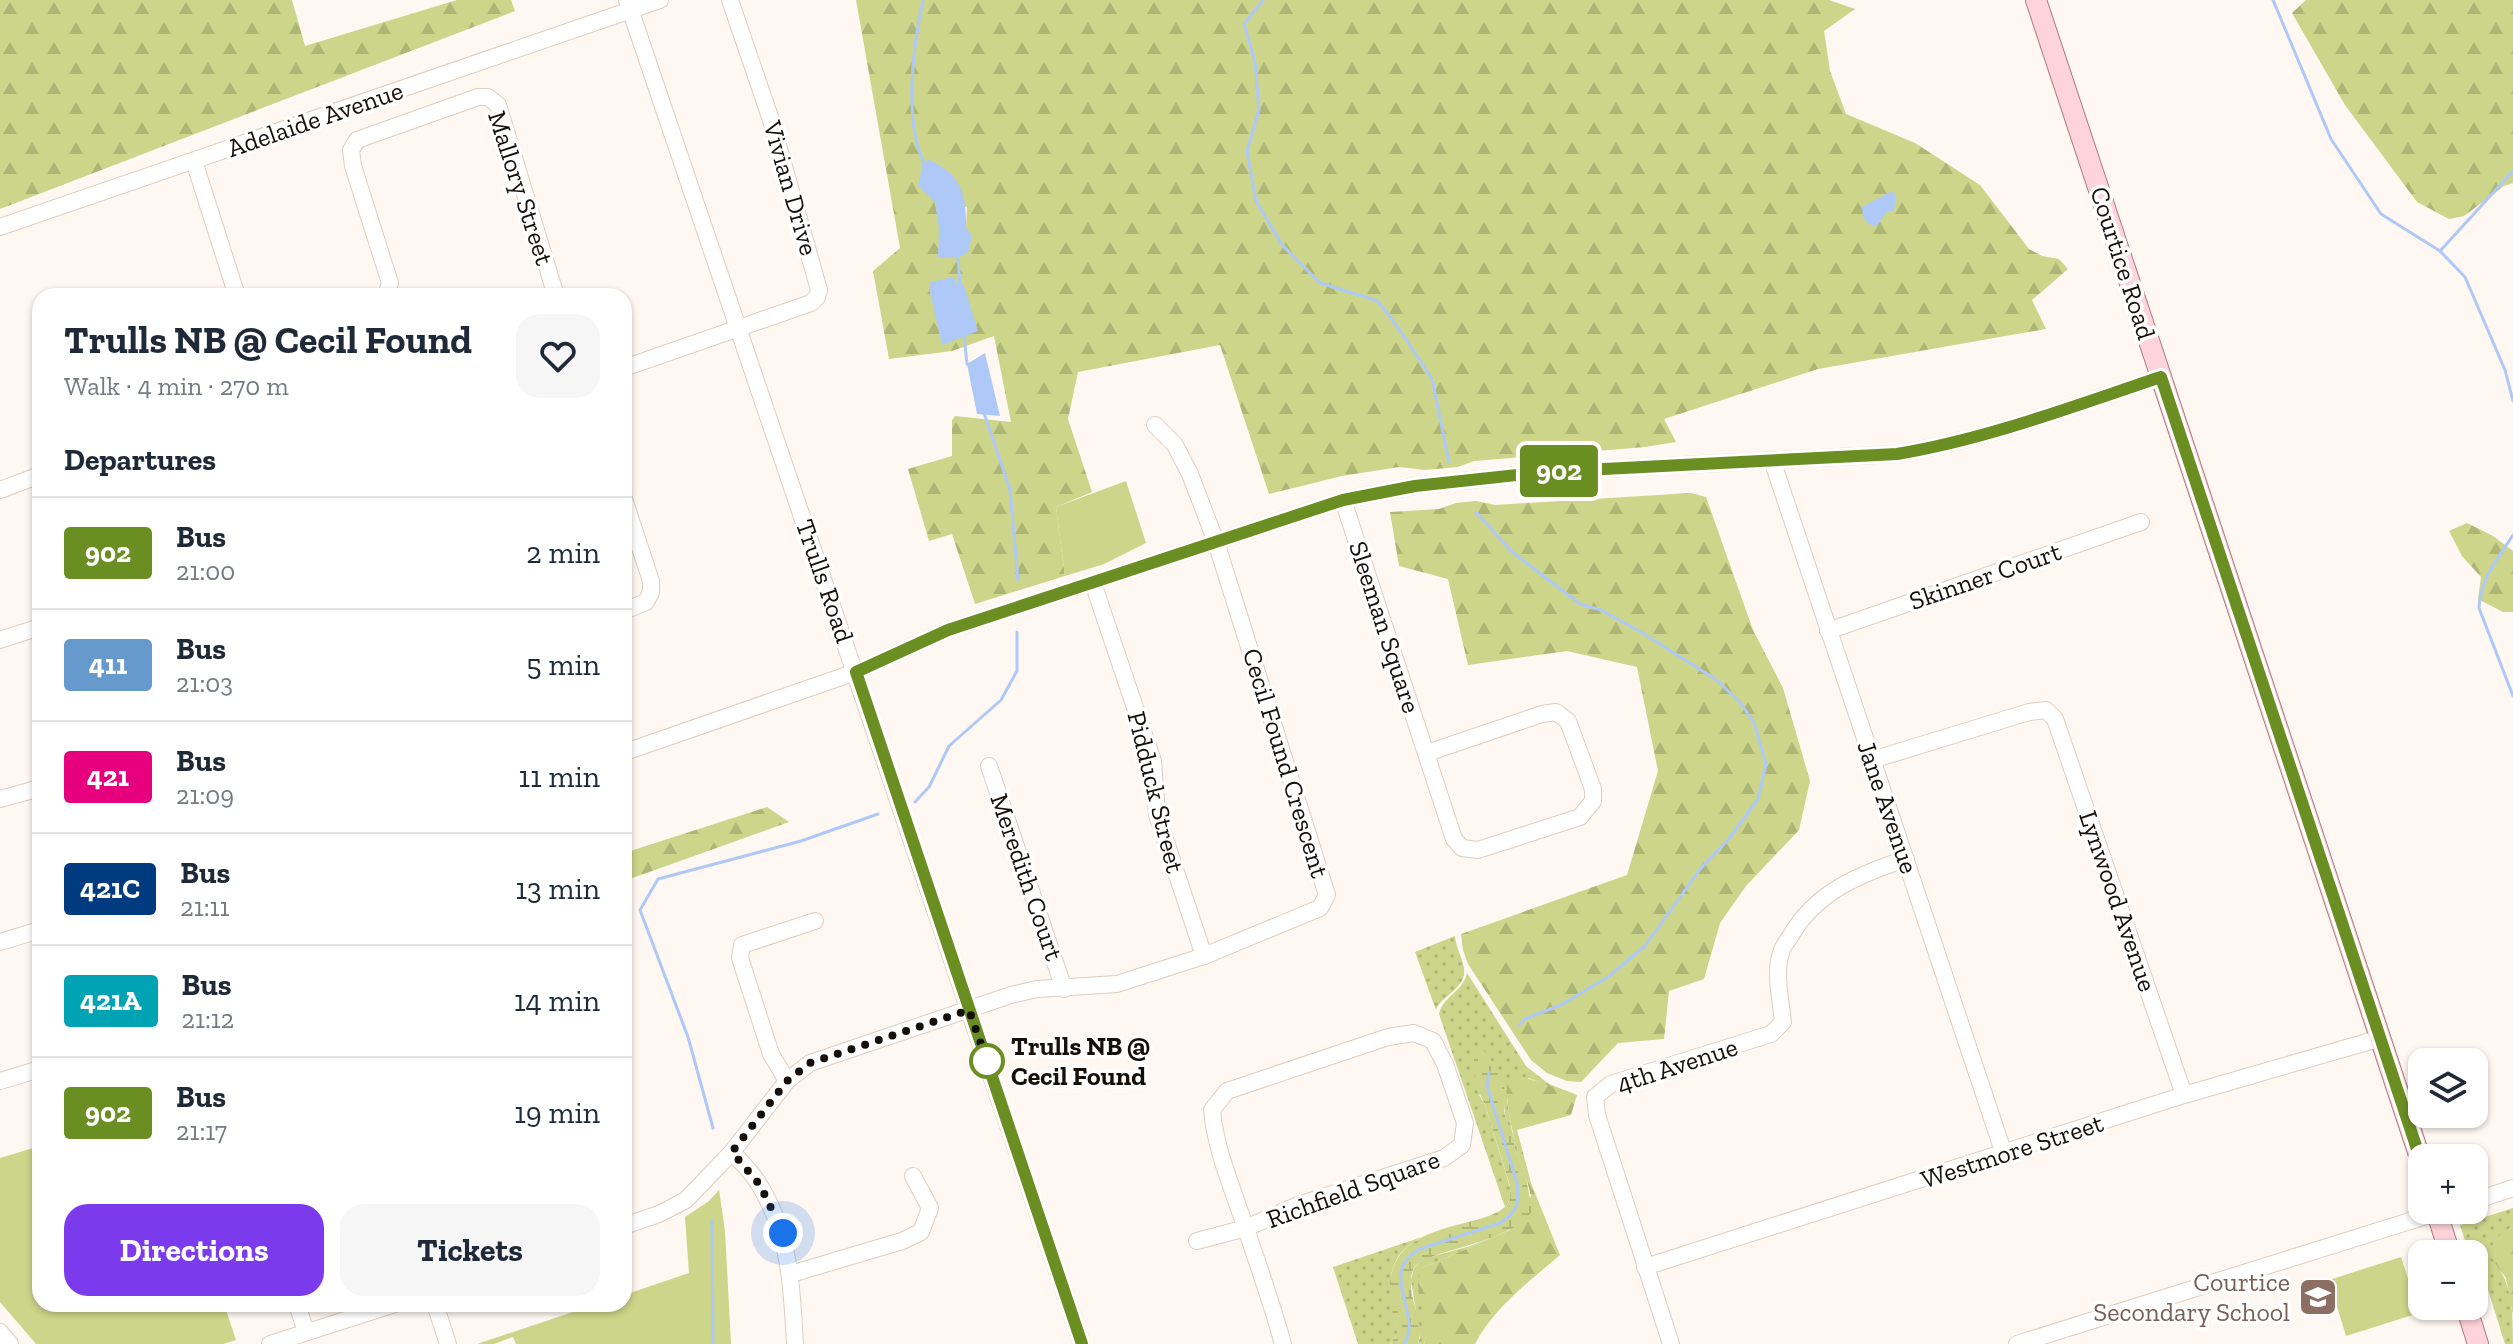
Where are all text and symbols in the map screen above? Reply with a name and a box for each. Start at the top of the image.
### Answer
street label: Adelaide Avenue [223,74,407,164]
street label: Mallory Street [481,107,561,270]
street label: Vivian Drive [756,116,825,259]
street label: Courtice Road [2083,183,2163,343]
button: heart [516,314,600,398]
text: Trulls NB @ Cecil Found [64,317,472,363]
text: Walk · 4 min · 270 m [64,370,289,402]
text: Departures [64,442,216,478]
line badge: 902 [1513,445,1605,497]
text: 902 [1536,454,1582,487]
street label: Trulls Road [789,515,861,647]
text: Bus [176,519,226,555]
text: 2 min [526,535,600,571]
street label: Skinner Court [1905,535,2065,617]
text: 902 [85,536,131,569]
street label: Sleeman Square [1342,537,1428,717]
text: 21:00 [176,555,235,587]
text: Bus [176,631,226,667]
street label: Cecil Found Crescent [1236,644,1336,882]
text: 5 min [526,647,600,683]
text: 411 [89,648,127,681]
text: 21:03 [176,667,233,699]
street label: Pidduck Street [1120,708,1192,876]
street label: Jane Avenue [1850,736,1926,878]
text: Bus [176,743,226,779]
text: 11 min [519,759,600,795]
text: 421 [87,760,129,793]
text: 21:09 [176,779,234,811]
street label: Meredith Court [983,789,1071,965]
street label: Lynwood Avenue [2072,806,2164,996]
text: Bus [180,855,230,891]
text: 13 min [515,871,600,907]
text: 421C [80,872,140,905]
text: 21:11 [180,891,230,923]
text: Bus [182,967,232,1003]
text: 14 min [514,983,600,1019]
text: 421A [80,984,142,1017]
text: 21:12 [182,1003,234,1035]
place label: Trulls NB @ Cecil Found [1011,1030,1150,1092]
street label: 4th Avenue [1612,1030,1742,1100]
marker: Trulls NB @ Cecil Found [970,1044,1004,1078]
map controls [2408,1048,2488,1320]
button: layers [2408,1048,2488,1128]
text: Bus [176,1079,226,1115]
text: 19 min [514,1095,600,1131]
text: 902 [85,1096,131,1129]
street label: Westmore Street [1917,1106,2107,1196]
text: 21:17 [176,1115,227,1147]
street label: Richfield Square [1262,1143,1444,1235]
button: + [2408,1144,2488,1224]
button: Directions [64,1204,324,1296]
button: Tickets [340,1204,600,1296]
your location [763,1213,803,1253]
button: − [2408,1240,2488,1320]
place label: Courtice Secondary School [2093,1266,2290,1328]
school or university icon: Courtice Secondary School [2297,1276,2339,1318]

